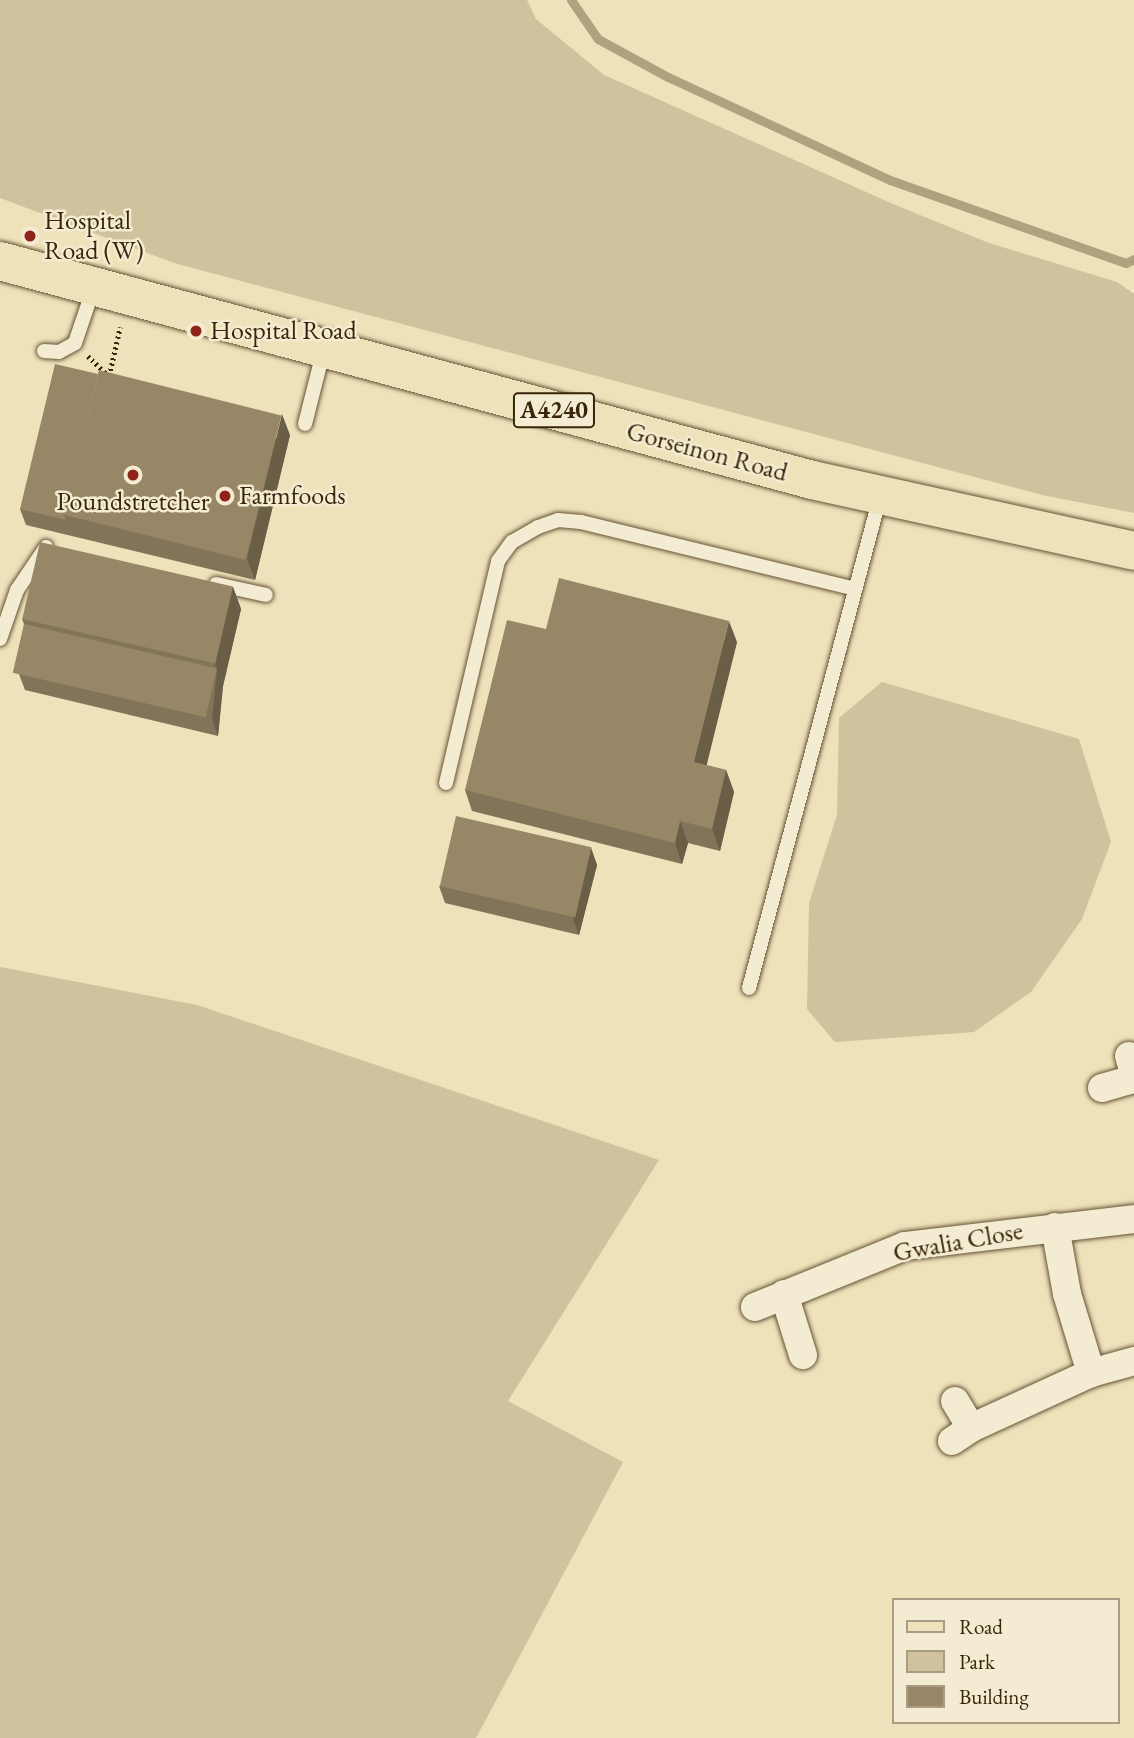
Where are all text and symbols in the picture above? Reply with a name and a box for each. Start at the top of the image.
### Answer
place label: Hospital Road (W) [44,205,144,266]
marker: Hospital Road (W) [22,228,38,244]
place label: Hospital Road [210,315,357,347]
marker: Hospital Road [188,323,204,339]
road number: A4240 [512,390,596,430]
street label: Gorseinon Road [623,416,791,488]
marker: Poundstretcher [125,467,141,483]
place label: Farmfoods [239,480,346,512]
place label: Poundstretcher [57,486,209,518]
marker: Farmfoods [217,488,233,504]
street label: Gwalia Close [891,1215,1025,1269]
legend [892,1598,1120,1724]
text: Road [959,1613,1003,1640]
text: Park [959,1648,995,1675]
text: Building [959,1683,1029,1710]

